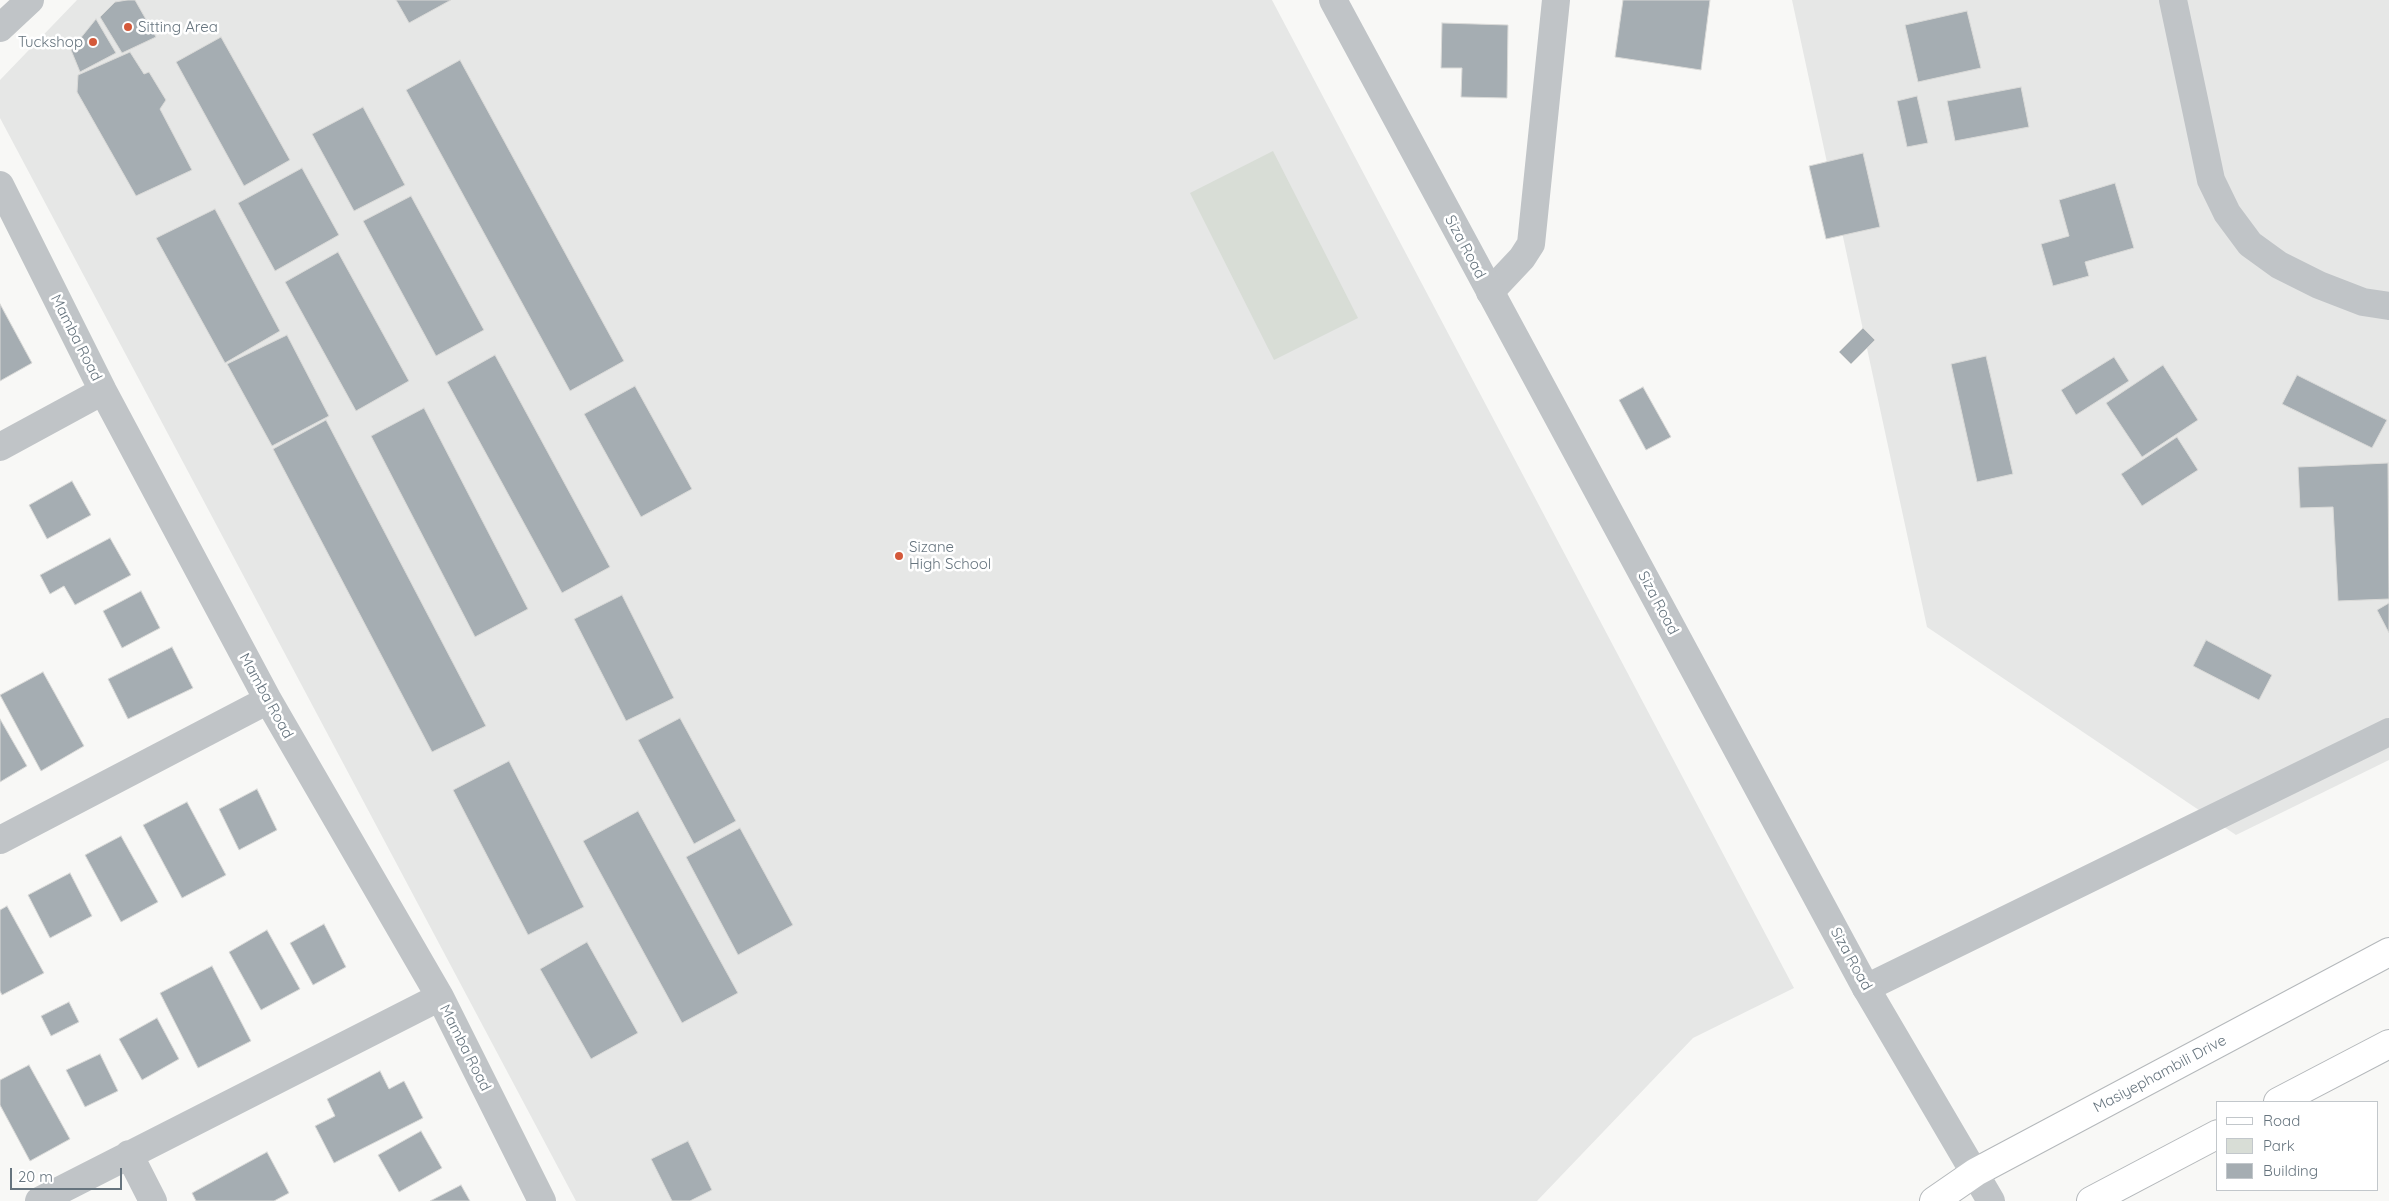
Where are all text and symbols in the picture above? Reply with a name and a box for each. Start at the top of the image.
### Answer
place label: Sitting Area [138,18,218,36]
marker: Sitting Area [122,21,134,33]
place label: Tuckshop [18,33,83,51]
marker: Tuckshop [87,36,99,48]
street label: Siza Road [1441,212,1489,282]
street label: Mamba Road [46,292,106,384]
place label: Sizane High School [909,538,991,573]
marker: Sizane High School [893,550,905,562]
street label: Siza Road [1634,568,1682,638]
street label: Mamba Road [235,650,297,742]
street label: Siza Road [1826,924,1876,994]
street label: Mamba Road [435,1002,495,1094]
street label: Masiyephambili Drive [2090,1031,2230,1117]
legend [2216,1101,2379,1191]
text: Road [2263,1111,2300,1130]
text: Park [2263,1136,2295,1155]
scale bar [12,1158,125,1190]
text: Building [2263,1161,2318,1180]
text: 20 m [18,1167,53,1186]

